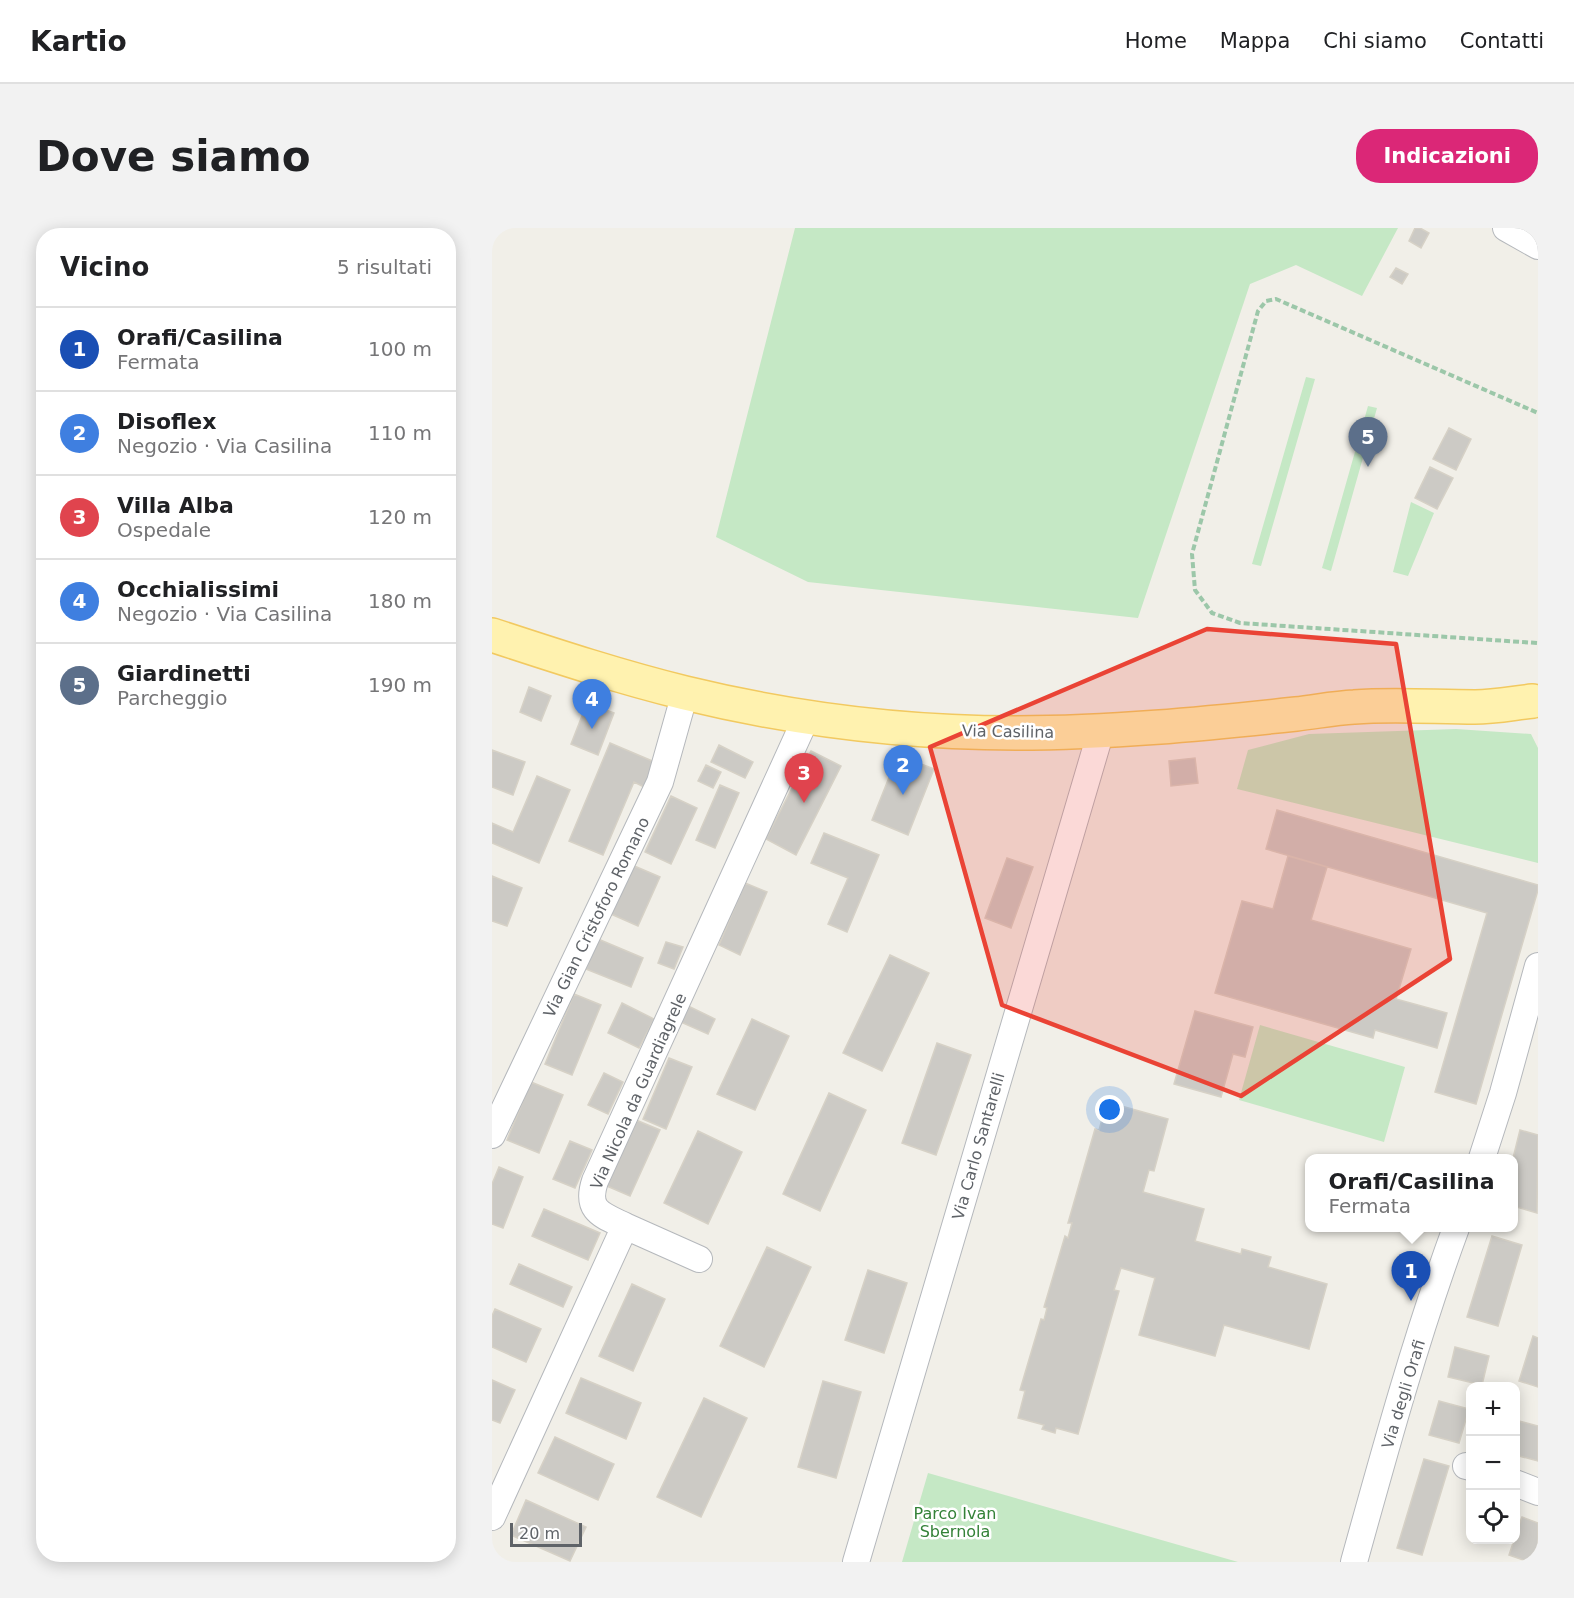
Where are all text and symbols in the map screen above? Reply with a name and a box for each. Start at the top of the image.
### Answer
text: Kartio [30,25,127,58]
text: Home [1125,29,1187,53]
text: Mappa [1220,29,1290,53]
text: Chi siamo [1323,29,1427,53]
text: Contatti [1460,29,1544,53]
button: Indicazioni [1356,129,1538,183]
text: Dove siamo [36,132,311,181]
text: Vicino [60,252,149,282]
text: 5 risultati [337,255,432,279]
text: Orafi/Casilina [117,325,283,350]
text: 1 [73,337,86,361]
text: 100 m [368,337,432,361]
text: Fermata [117,350,199,374]
text: Disoflex [117,409,216,434]
pin: 5 [1348,418,1388,467]
text: 2 [73,421,86,445]
text: 110 m [368,421,432,445]
text: Negozio · Via Casilina [117,434,332,458]
text: Villa Alba [117,493,234,518]
text: 3 [73,505,86,529]
text: 120 m [368,505,432,529]
text: Ospedale [117,518,211,542]
text: Occhialissimi [117,577,279,602]
text: 4 [73,589,86,613]
text: 180 m [368,589,432,613]
text: Negozio · Via Casilina [117,602,332,626]
text: Giardinetti [117,661,251,686]
text: 5 [73,673,86,697]
text: 190 m [368,673,432,697]
pin: 4 [572,680,612,729]
text: Parcheggio [117,686,227,710]
street label: Via Casilina [962,721,1054,742]
pin: 2 [884,746,922,795]
pin: 3 [784,754,824,803]
street label: Via Gian Cristoforo Romano [540,814,653,1020]
street label: Via Nicola da Guardiagrele [586,990,690,1192]
street label: Via Carlo Santarelli [948,1070,1009,1222]
your location [1095,1095,1124,1124]
popup [1305,1154,1518,1232]
text: Orafi/Casilina [1329,1169,1494,1194]
text: Fermata [1329,1194,1411,1218]
pin: 1 [1392,1252,1430,1301]
street label: Via degli Orafi [1378,1337,1429,1451]
map controls [1466,1382,1520,1544]
button: + [1466,1382,1520,1436]
button: − [1466,1436,1520,1490]
button: locate [1466,1490,1520,1544]
park label: Parco Ivan Sbernola [914,1504,996,1541]
scale bar [510,1520,582,1548]
text: 20 m [519,1524,560,1543]

